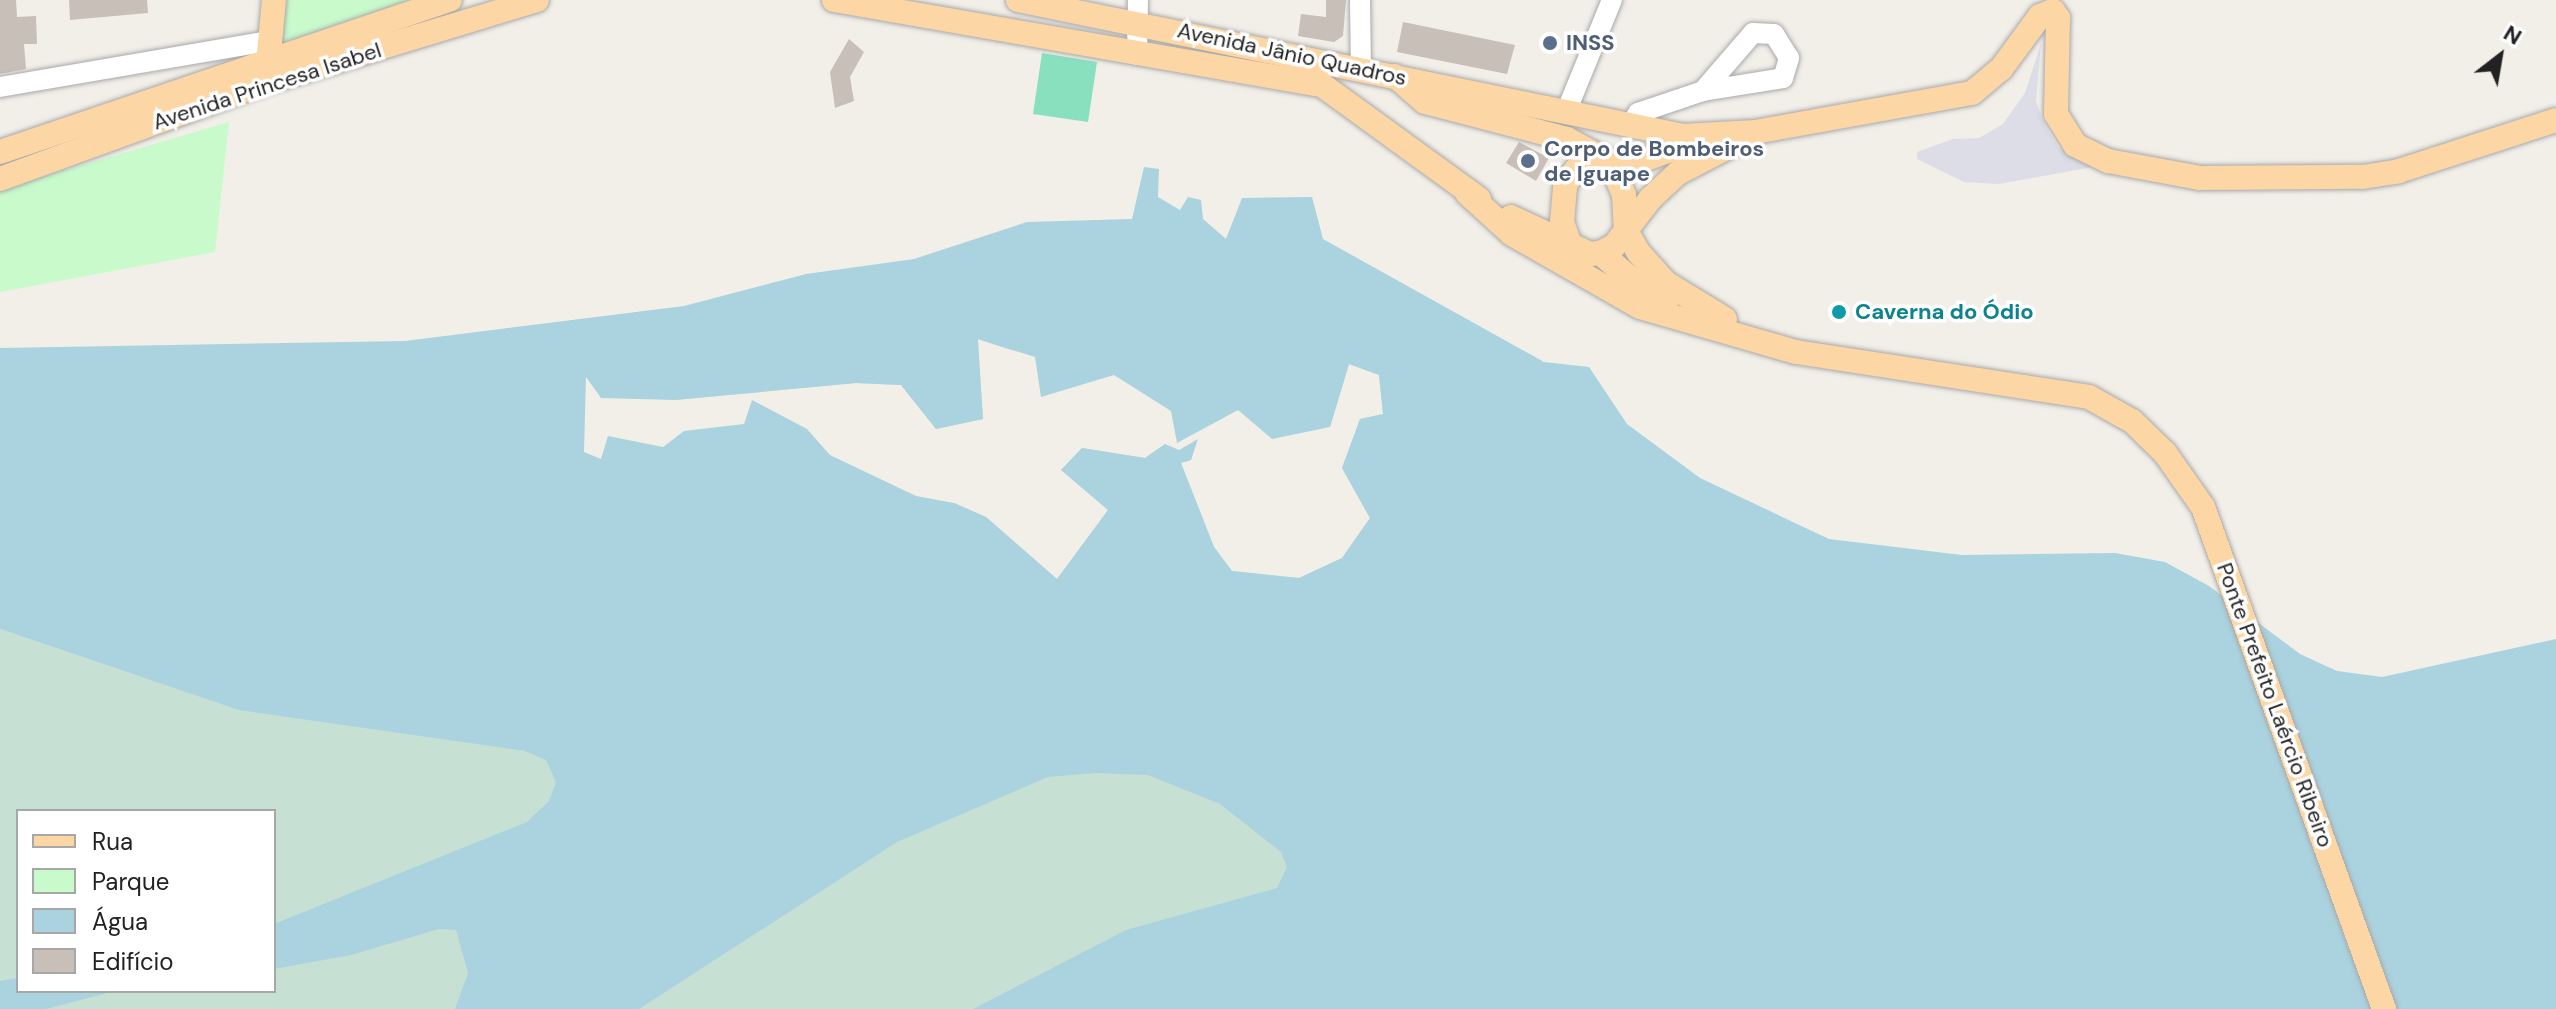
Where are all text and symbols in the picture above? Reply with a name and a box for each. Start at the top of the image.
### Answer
north arrow [2460,16,2540,96]
street label: Avenida Jânio Quadros [1175,17,1409,91]
text: N [2498,18,2527,52]
place label: INSS [1566,30,1615,56]
marker: INSS [1541,34,1559,52]
street label: Avenida Princesa Isabel [149,37,385,135]
place label: Corpo de Bombeiros de Iguape [1544,135,1764,186]
marker: Corpo de Bombeiros de Iguape [1519,152,1537,170]
place label: Caverna do Ódio [1855,299,2034,325]
marker: Caverna do Ódio [1830,303,1848,321]
street label: Ponte Prefeito Laércio Ribeiro [2211,559,2339,851]
legend [16,809,276,993]
text: Rua [92,826,133,857]
text: Parque [92,866,169,897]
text: Água [92,906,148,937]
text: Edifício [92,946,174,977]

